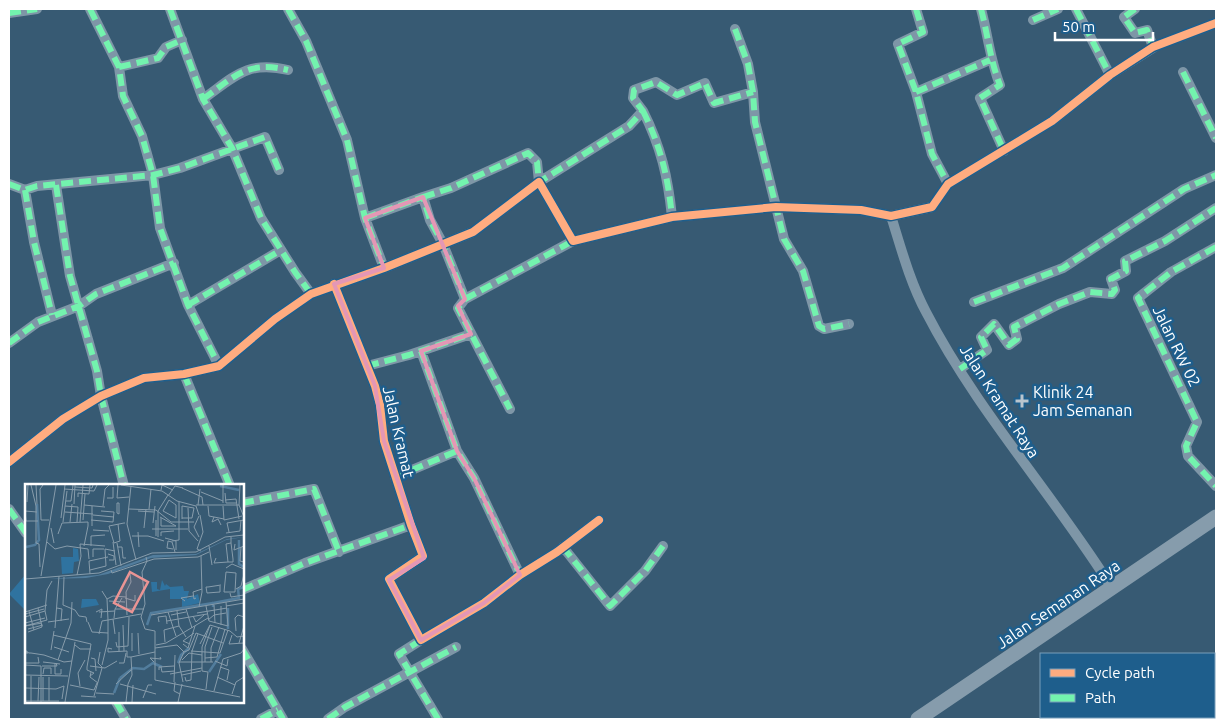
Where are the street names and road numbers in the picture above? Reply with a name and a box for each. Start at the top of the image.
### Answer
street label: Jalan RW 02 [1150,303,1204,389]
street label: Jalan Kramat Raya [957,341,1043,461]
street label: Jalan Kramat [380,384,418,480]
street label: Jalan Semanan Raya [993,556,1123,652]

